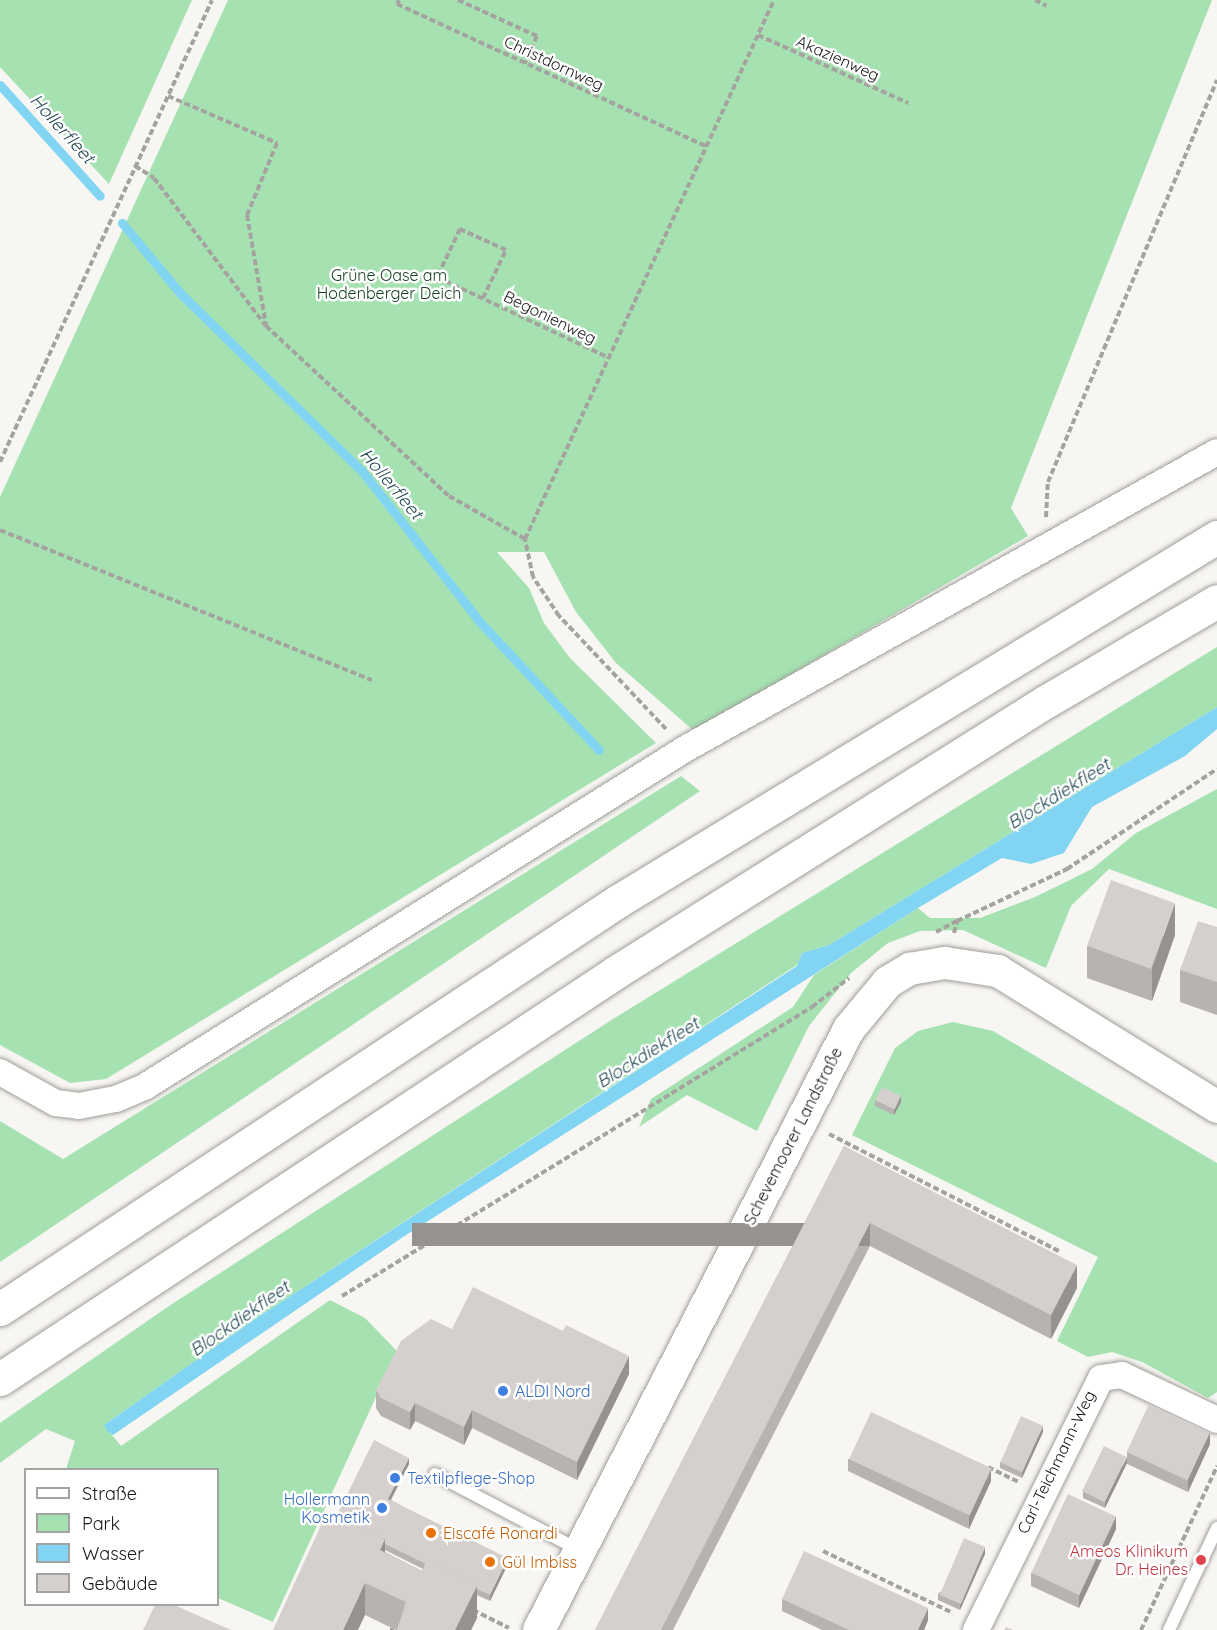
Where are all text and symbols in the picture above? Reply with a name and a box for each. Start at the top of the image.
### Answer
street label: Akazienweg [793,31,883,85]
street label: Christdornweg [501,32,607,94]
water label: Hollerfleet [25,90,99,168]
park label: Grüne Oase am Hodenberger Deich [317,265,461,303]
street label: Begonienweg [501,286,599,348]
water label: Hollerfleet [355,444,427,524]
water label: Blockdiekfleet [1004,754,1114,834]
water label: Blockdiekfleet [593,1013,703,1093]
street label: Schevemoorer Landstraße [740,1044,846,1228]
water label: Blockdiekfleet [186,1277,294,1361]
place label: ALDI Nord [515,1381,591,1401]
marker: ALDI Nord [496,1384,510,1398]
street label: Carl-Teichmann-Weg [1013,1387,1099,1537]
legend [24,1468,219,1606]
place label: Textilpflege-Shop [407,1468,535,1488]
marker: Textilpflege-Shop [388,1471,402,1485]
text: Straße [82,1482,137,1505]
place label: Hollermann Kosmetik [284,1489,370,1527]
marker: Hollermann Kosmetik [375,1501,389,1515]
text: Park [82,1512,120,1535]
place label: Eiscafé Ronardi [443,1523,558,1543]
marker: Eiscafé Ronardi [424,1526,438,1540]
place label: Ameos Klinikum Dr. Heines [1070,1541,1188,1579]
text: Wasser [82,1542,144,1565]
marker: Ameos Klinikum Dr. Heines [1192,1551,1210,1569]
place label: Gül Imbiss [502,1552,577,1572]
marker: Gül Imbiss [483,1555,497,1569]
text: Gebäude [82,1572,158,1595]

